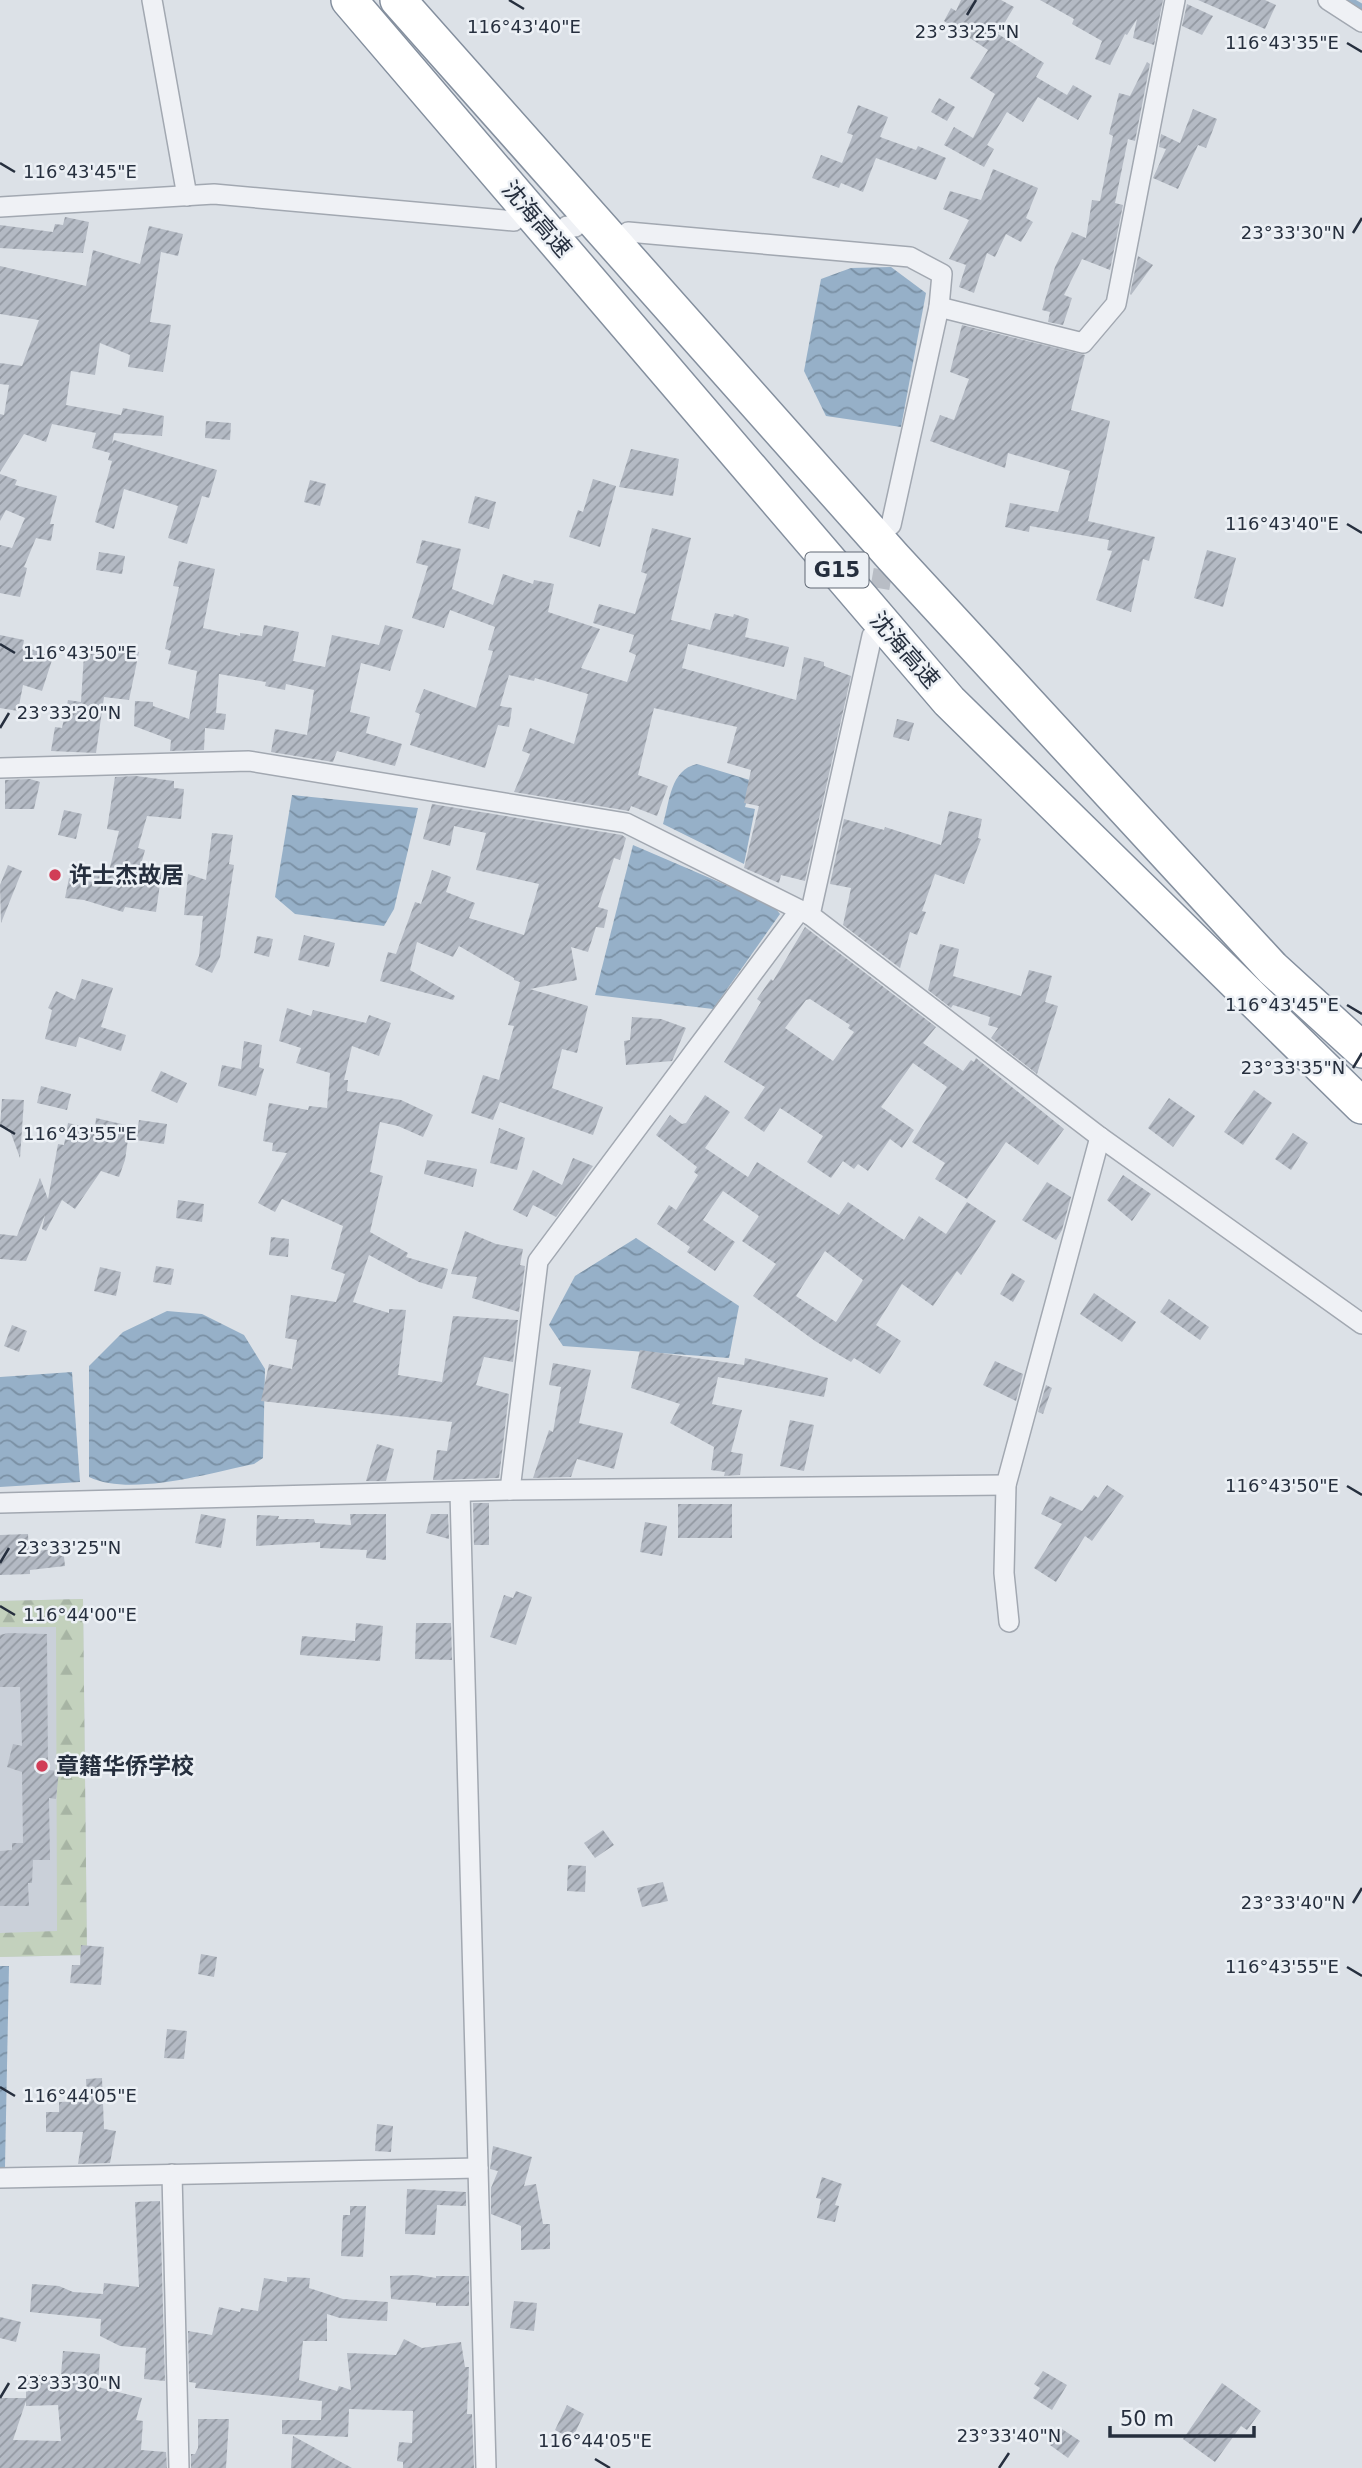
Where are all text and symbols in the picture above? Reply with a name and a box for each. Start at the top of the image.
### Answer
text: 116°43'40"E [467,16,581,37]
text: 23°33'25"N [915,21,1019,42]
text: 116°43'35"E [1225,32,1339,53]
text: 116°43'45"E [23,161,137,182]
street label: 沈海高速 [497,176,577,262]
text: 23°33'30"N [1241,222,1345,243]
text: 116°43'40"E [1225,513,1339,534]
road number: G15 [806,552,868,588]
street label: 沈海高速 [865,607,945,693]
text: 116°43'50"E [23,642,137,663]
text: 23°33'20"N [17,702,121,723]
place label: 许士杰故居 [69,862,184,888]
marker: 许士杰故居 [47,867,63,883]
text: 116°43'45"E [1225,994,1339,1015]
text: 23°33'35"N [1241,1057,1345,1078]
text: 116°43'55"E [23,1123,137,1144]
text: 116°43'50"E [1225,1475,1339,1496]
text: 23°33'25"N [17,1537,121,1558]
text: 116°44'00"E [23,1604,137,1625]
place label: 章籍华侨学校 [56,1753,194,1779]
marker: 章籍华侨学校 [34,1758,50,1774]
text: 23°33'40"N [1241,1892,1345,1913]
text: 116°43'55"E [1225,1956,1339,1977]
text: 116°44'05"E [23,2085,137,2106]
text: 23°33'30"N [17,2372,121,2393]
scale bar [1110,2394,1254,2438]
text: 50 m [1120,2407,1174,2431]
text: 23°33'40"N [957,2425,1061,2446]
text: 116°44'05"E [538,2430,652,2451]

